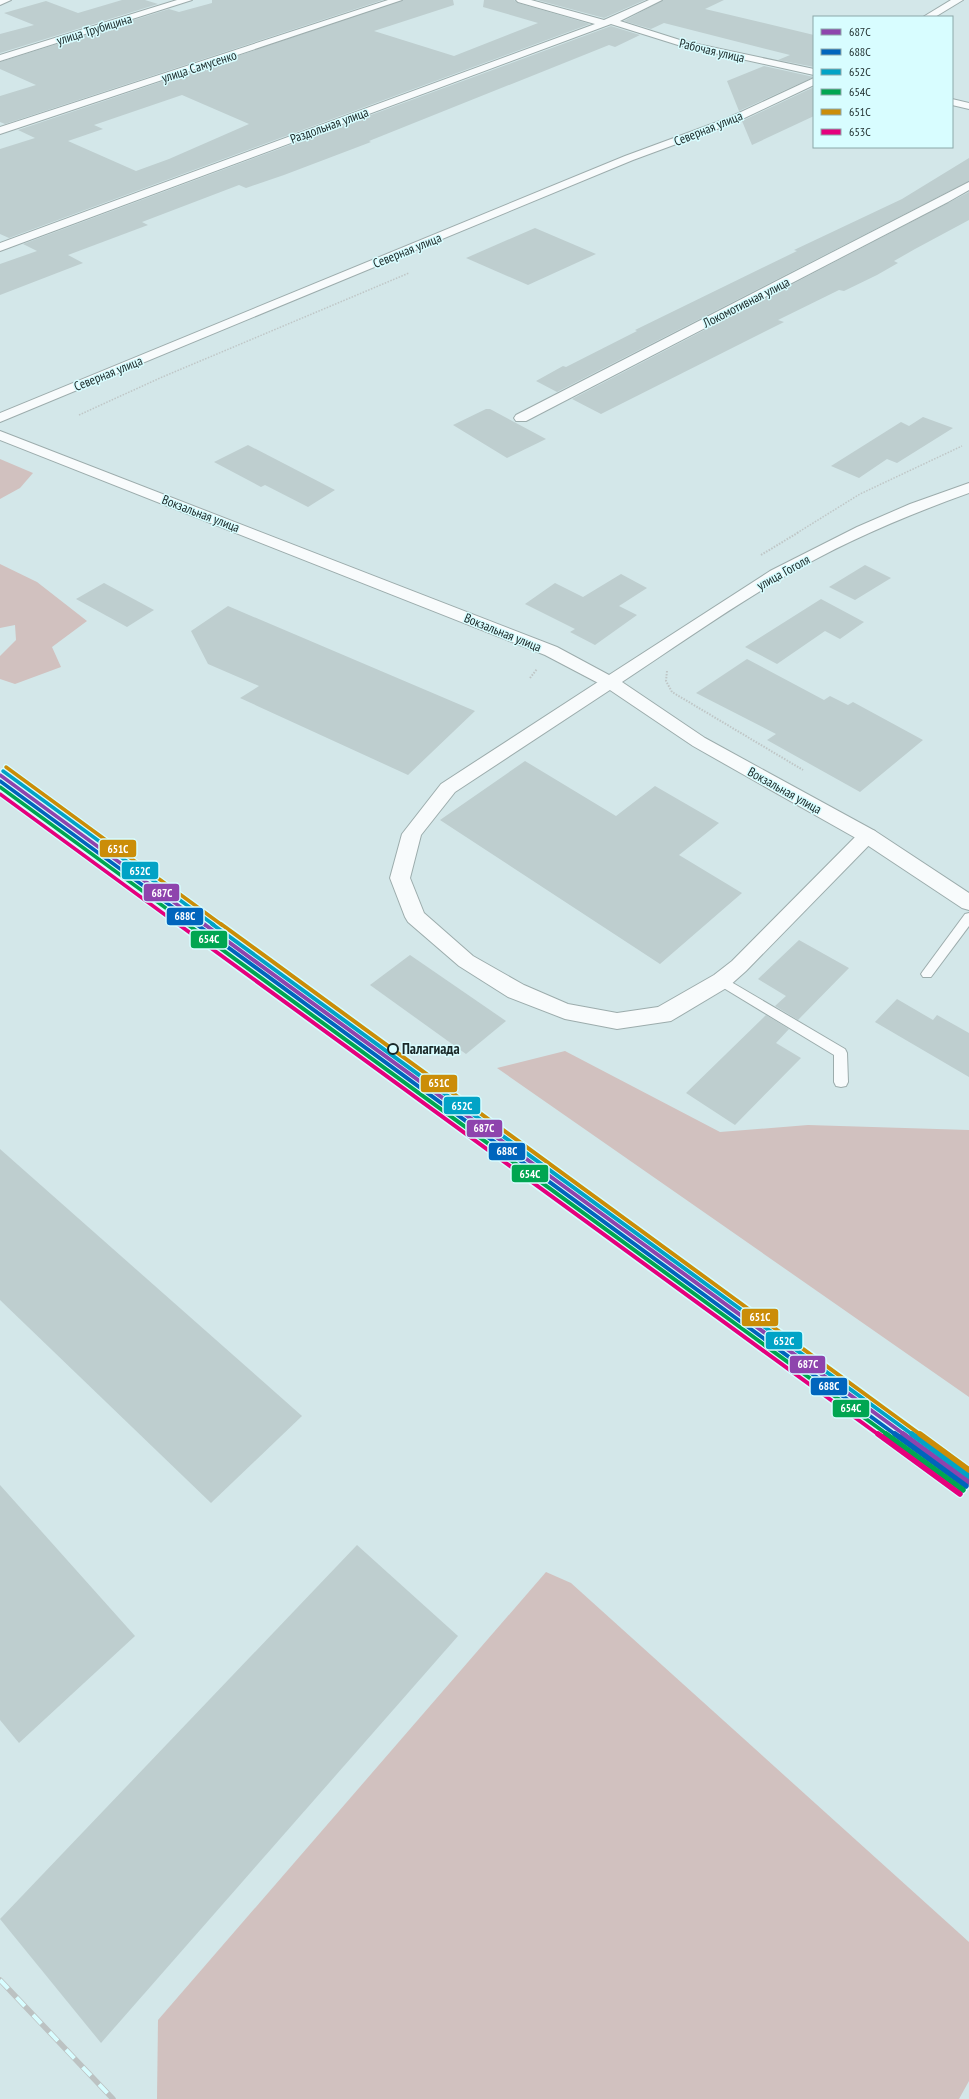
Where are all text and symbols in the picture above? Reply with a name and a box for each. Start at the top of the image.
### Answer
street label: улица Трубицина [54,10,134,49]
legend [813,16,953,148]
text: 687С [849,24,871,39]
street label: Рабочая улица [677,35,746,66]
text: 688С [849,44,871,59]
street label: улица Самусенко [159,46,239,87]
text: 652С [849,64,871,79]
text: 654С [849,84,871,99]
street label: Раздольная улица [288,103,371,147]
text: 651С [849,104,871,119]
street label: Северная улица [671,107,745,150]
text: 653С [849,124,871,139]
street label: Северная улица [370,229,444,272]
street label: Локомотивная улица [699,273,793,332]
street label: Северная улица [71,352,145,395]
street label: Вокзальная улица [160,491,242,536]
street label: улица Гоголя [754,551,813,594]
street label: Вокзальная улица [462,609,544,656]
street label: Вокзальная улица [745,763,825,818]
line badge: 651С [99,839,137,858]
text: 651С [108,842,128,856]
line badge: 652С [121,861,159,880]
text: 652С [130,864,150,878]
line badge: 687С [143,883,180,902]
text: 687С [152,886,172,900]
line badge: 688С [166,907,204,926]
text: 688С [175,909,195,923]
line badge: 654С [190,930,228,949]
text: 654С [199,932,219,946]
place label: Палагиада [402,1039,460,1058]
marker: Палагиада [387,1043,399,1055]
line badge: 651С [420,1074,458,1093]
text: 651С [429,1076,449,1090]
line badge: 652С [443,1096,481,1115]
text: 652С [452,1099,472,1113]
line badge: 687С [466,1119,503,1138]
text: 687С [474,1121,494,1135]
line badge: 688С [488,1142,526,1161]
text: 688С [497,1144,517,1158]
line badge: 654С [511,1164,549,1183]
text: 654С [520,1167,540,1181]
line badge: 651С [741,1308,779,1327]
text: 651С [750,1310,770,1324]
line badge: 652С [765,1331,803,1350]
text: 652С [774,1334,794,1348]
line badge: 687С [789,1355,826,1374]
text: 687С [798,1357,818,1371]
line badge: 688С [810,1377,848,1396]
text: 688С [819,1379,839,1393]
line badge: 654С [832,1399,870,1418]
text: 654С [841,1401,861,1415]

